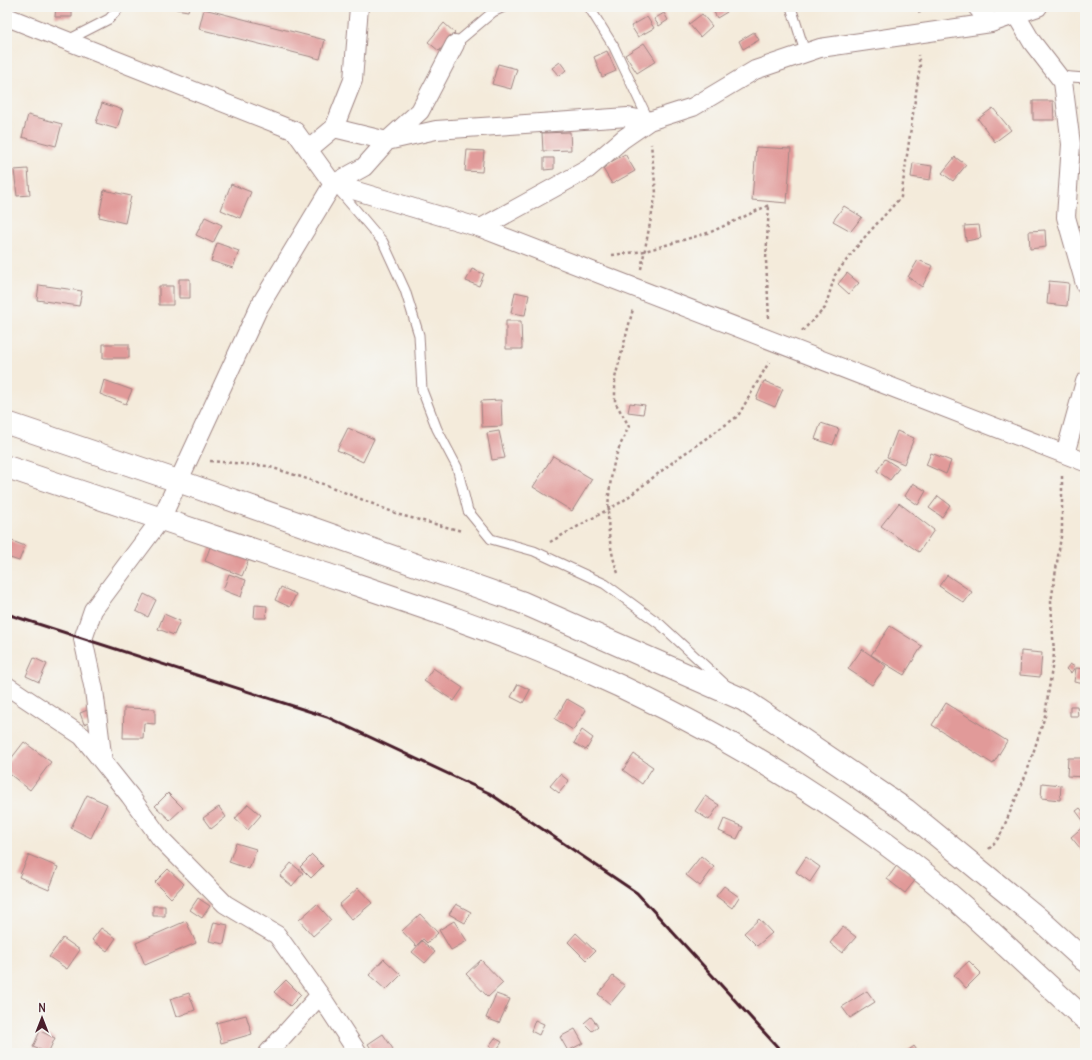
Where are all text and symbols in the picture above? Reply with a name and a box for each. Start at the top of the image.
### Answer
north arrow [22,998,62,1038]
text: N [38,1001,46,1015]

